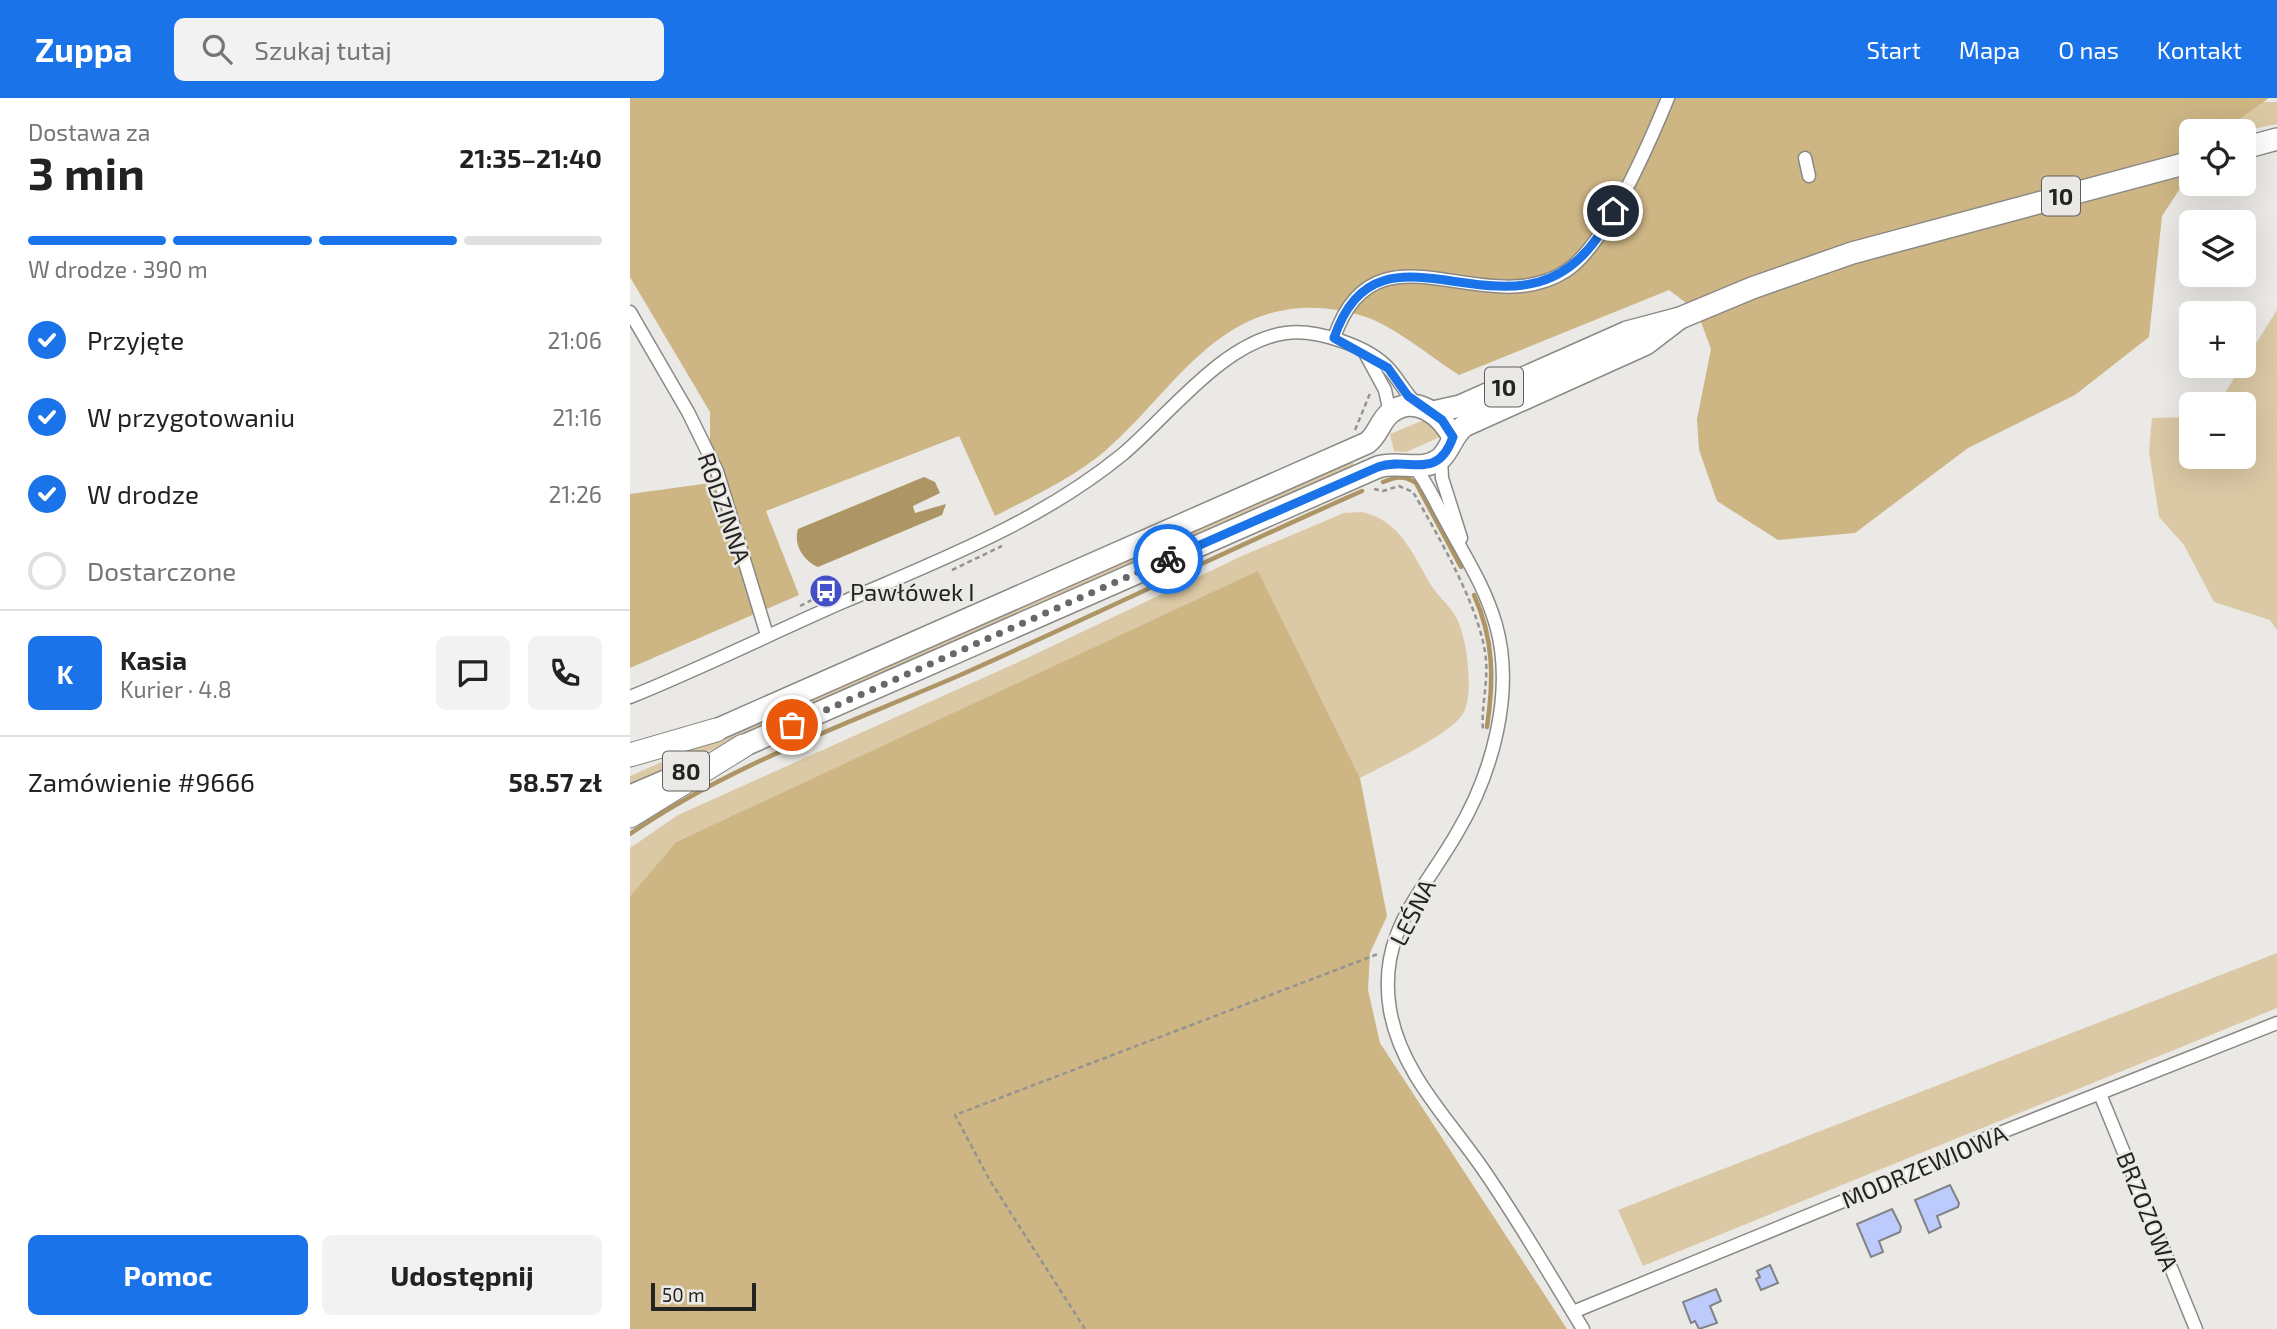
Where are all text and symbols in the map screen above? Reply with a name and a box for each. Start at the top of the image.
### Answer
search box [174,18,664,81]
text: Zuppa [35,29,132,69]
icon: search [198,30,236,68]
text: Szukaj tutaj [254,34,392,65]
text: Start [1866,35,1921,64]
text: Mapa [1959,35,2020,64]
text: O nas [2058,35,2119,64]
text: Kontakt [2157,35,2242,64]
text: Dostawa za [28,118,150,146]
map controls [2179,119,2256,469]
button: locate [2179,119,2256,196]
text: 21:35–21:40 [459,142,602,173]
text: 3 min [28,144,145,199]
road number: 10 [2042,176,2080,216]
pin [1583,181,1643,241]
icon: home [1594,192,1632,230]
button: layers [2179,210,2256,287]
text: W drodze · 390 m [28,255,208,283]
button: + [2179,301,2256,378]
icon: check [28,321,66,359]
text: Przyjęte [87,324,184,355]
text: 21:06 [547,326,602,354]
road number: 10 [1485,368,1523,406]
button: − [2179,392,2256,469]
icon: check [28,398,66,436]
text: W przygotowaniu [87,401,295,432]
text: 21:16 [552,403,602,431]
street label: RODZINNA [693,449,758,567]
icon: check [28,475,66,513]
text: W drodze [87,478,199,509]
text: 21:26 [548,480,602,508]
courier [1133,524,1203,594]
icon: bike [1149,540,1187,578]
text: Dostarczone [87,555,236,586]
bus stop icon: Pawłówek I [807,572,845,610]
place label: Pawłówek I [850,577,975,606]
button: chat [436,636,510,710]
button: phone [528,636,602,710]
text: Kasia [120,644,187,675]
text: K [57,658,73,689]
text: Kurier · 4.8 [120,675,232,703]
pin [762,695,822,755]
icon: bag [773,706,811,744]
road number: 80 [663,751,709,790]
text: Zamówienie #9666 [28,766,255,797]
text: 58.57 zł [508,766,602,797]
street label: LEŚNA [1383,874,1441,950]
street label: MODRZEWIOWA [1837,1118,2011,1214]
street label: BRZOZOWA [2111,1147,2185,1275]
button: Pomoc [28,1235,308,1315]
button: Udostępnij [322,1235,602,1315]
scale bar [651,1280,756,1312]
text: 50 m [662,1283,705,1306]

